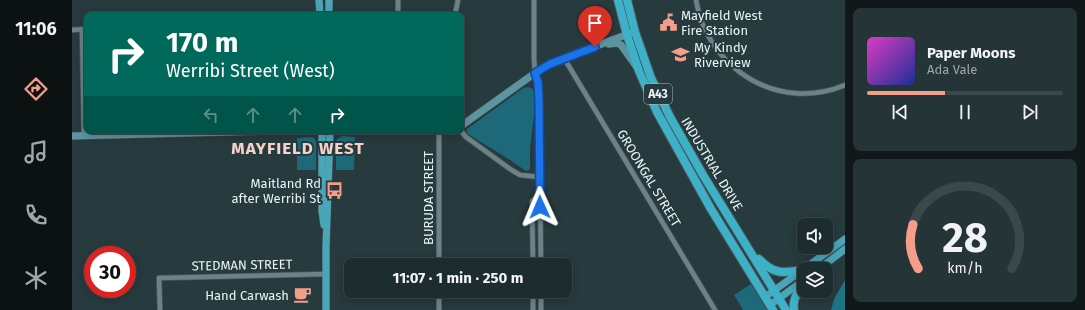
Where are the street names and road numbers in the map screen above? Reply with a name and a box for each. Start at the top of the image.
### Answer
road number: A43 [644,84,672,104]
street label: INDUSTRIAL DRIVE [678,115,746,214]
street label: GROONGAL STREET [614,127,684,229]
street label: BURUDA STREET [421,151,436,245]
street label: STEDMAN STREET [192,257,293,273]

